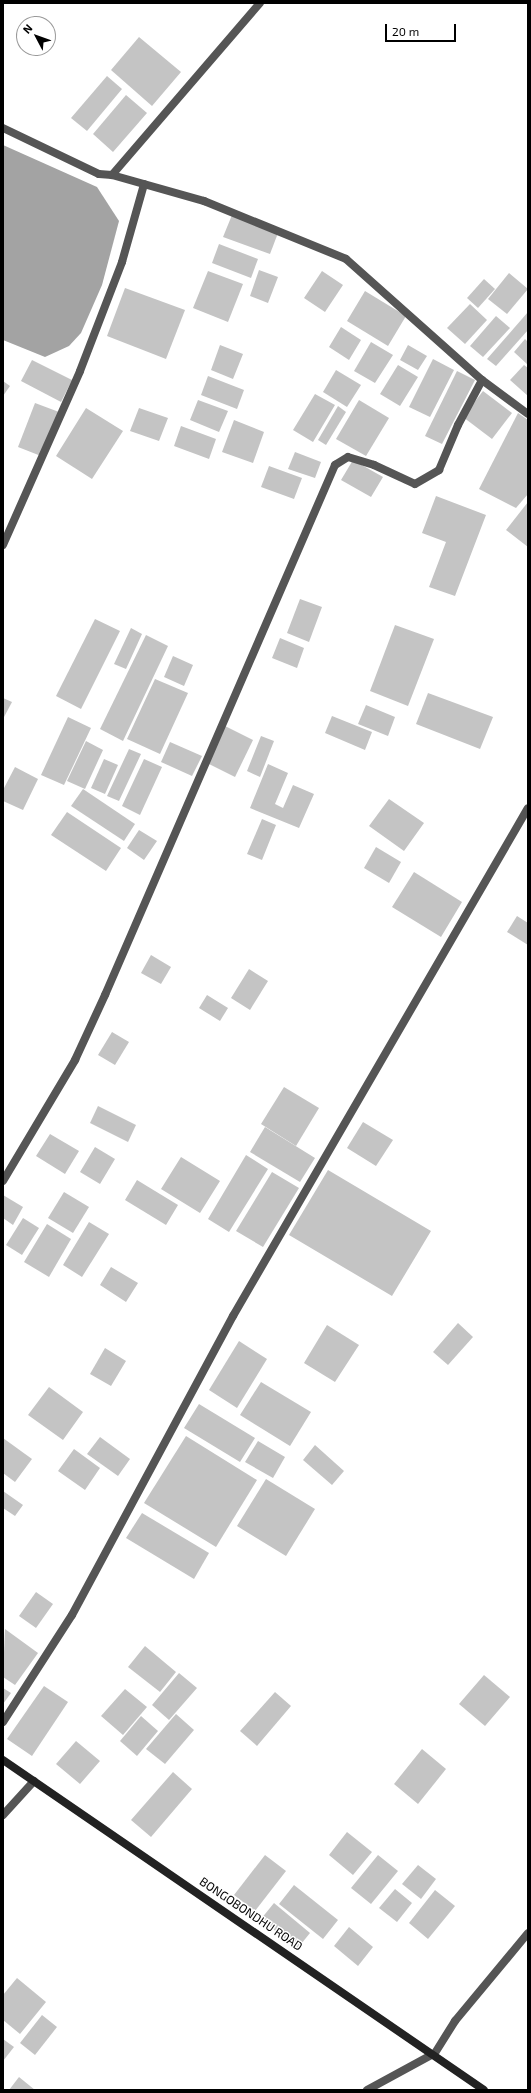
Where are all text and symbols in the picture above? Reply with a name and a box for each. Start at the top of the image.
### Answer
north arrow [16,16,56,56]
scale bar [387,16,458,42]
text: N [20,21,35,36]
text: 20 m [392,24,419,38]
street label: BONGOBONDHU ROAD [197,1874,305,1954]

